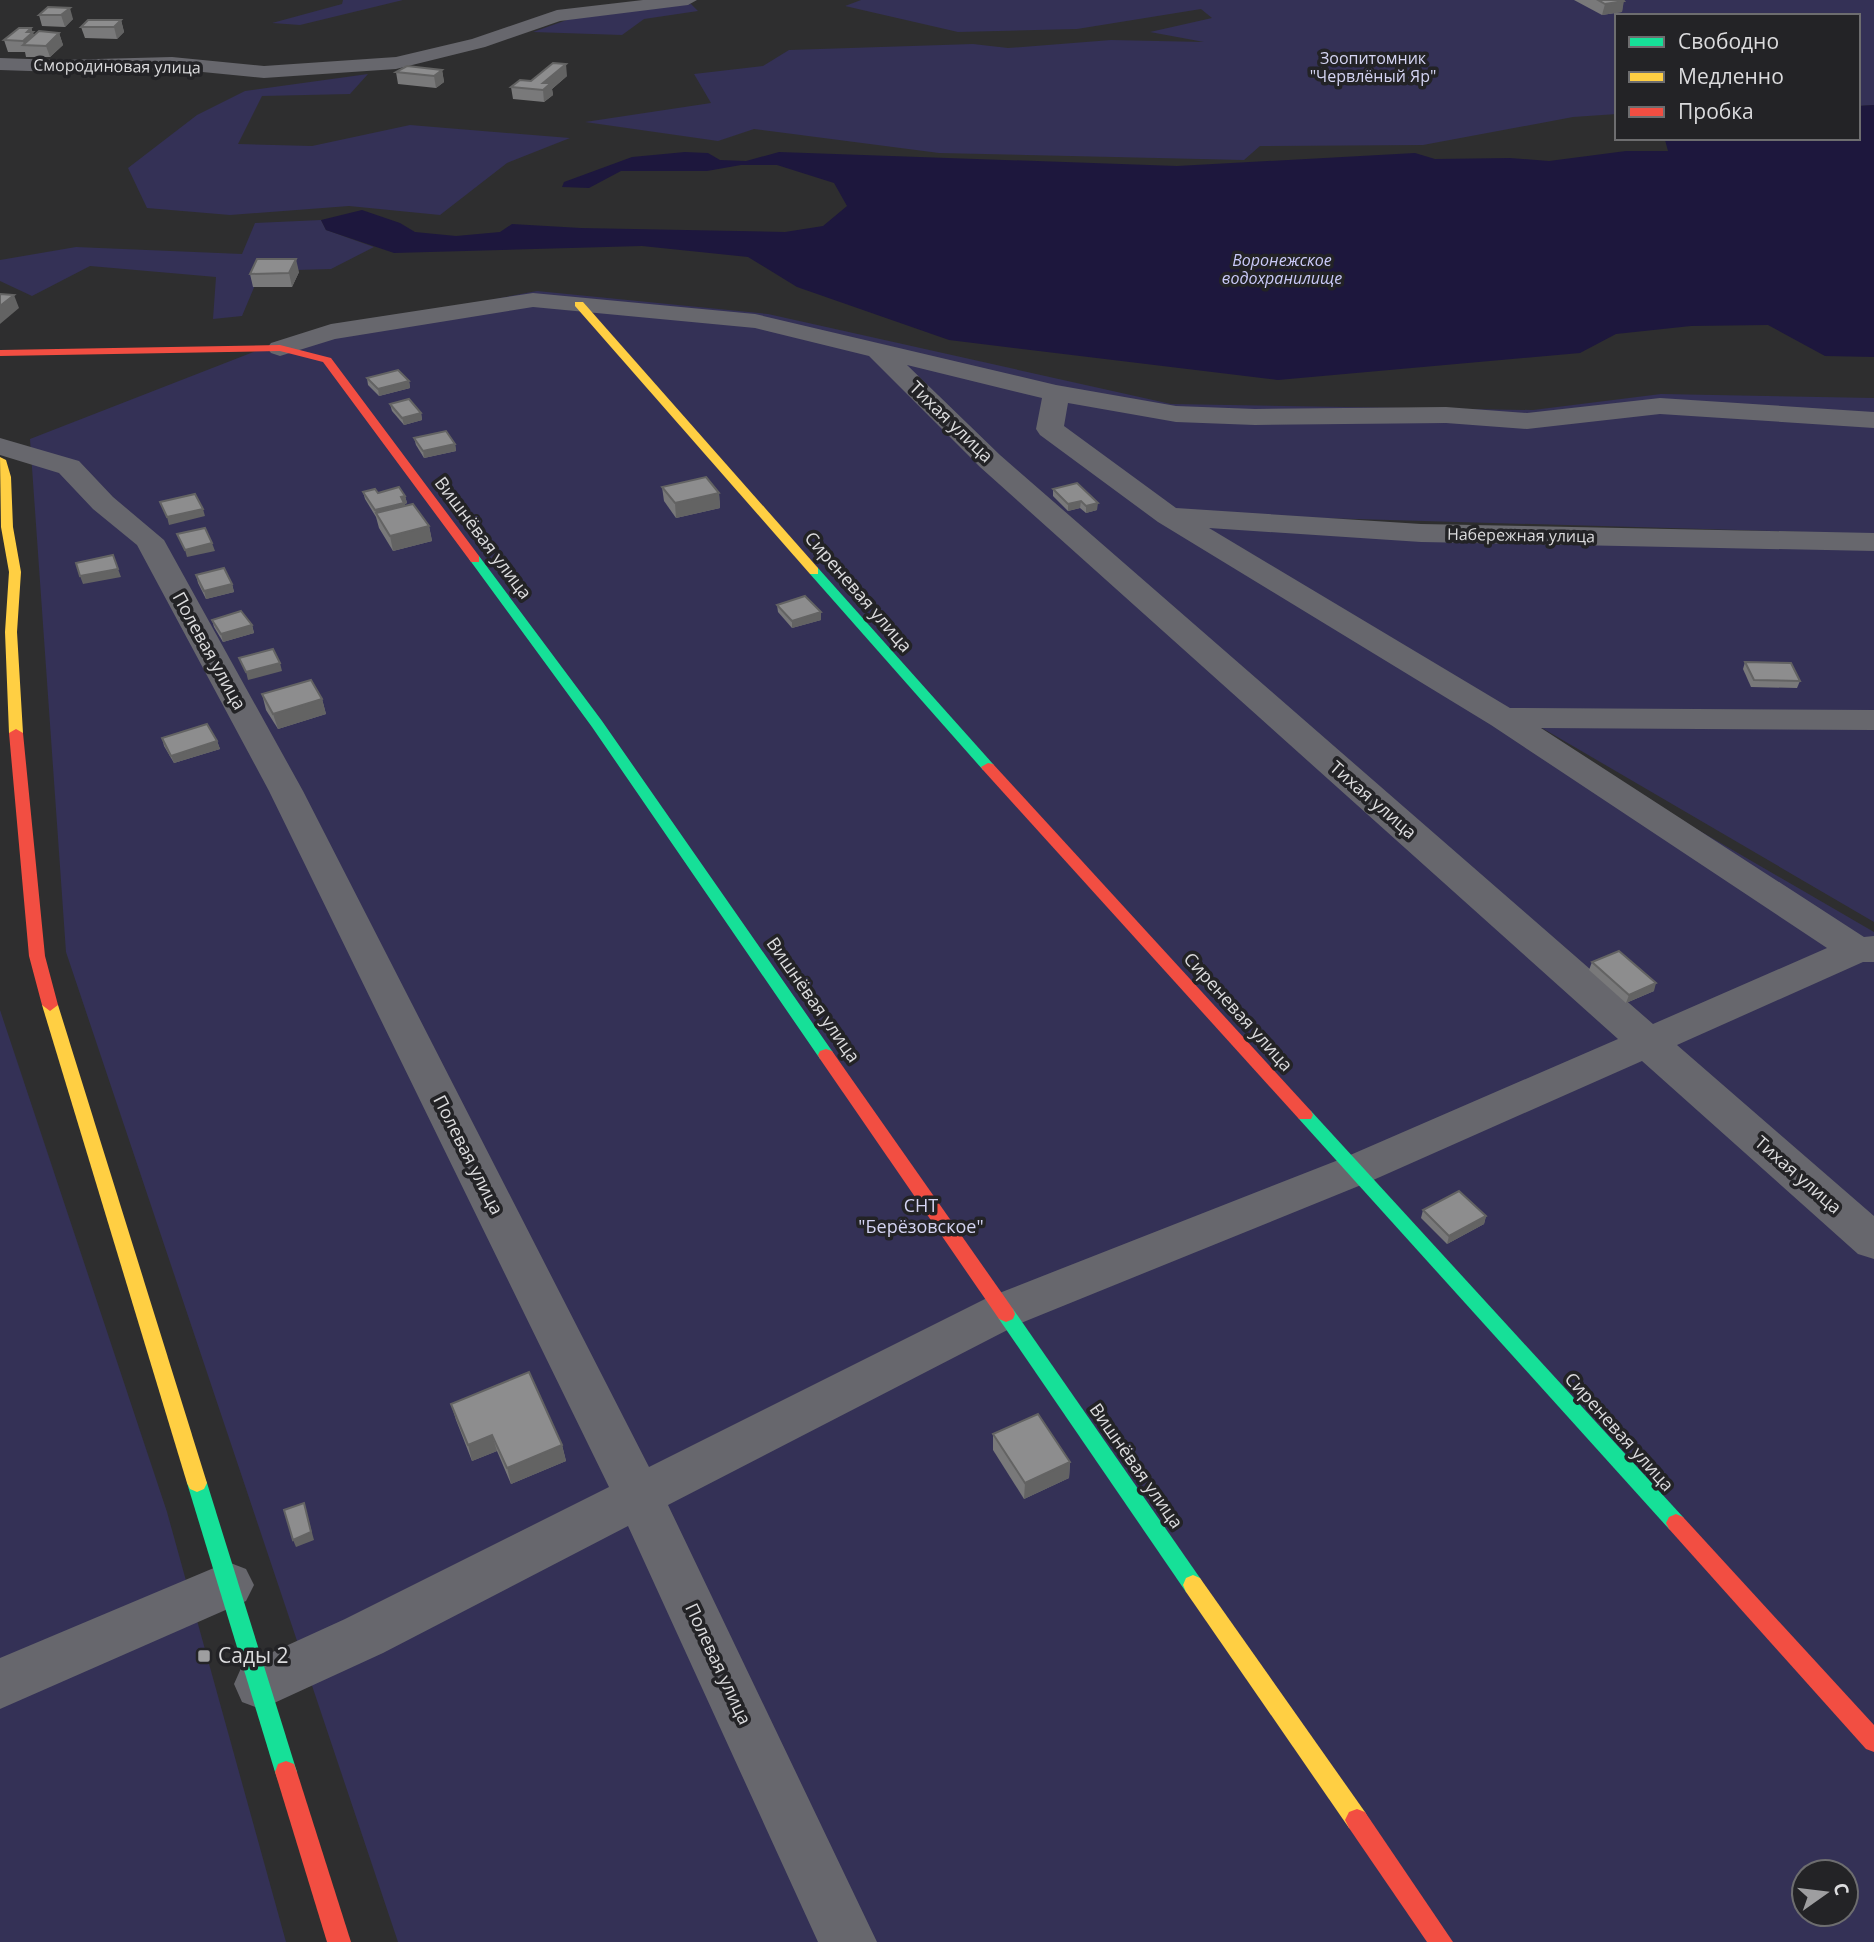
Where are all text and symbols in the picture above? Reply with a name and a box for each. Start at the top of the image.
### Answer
legend [1615,14,1860,140]
text: Свободно [1678,27,1779,55]
park label: Зоопитомник "Червлёный Яр" [1310,47,1436,87]
street label: Смородиновая улица [33,54,201,78]
text: Медленно [1678,62,1784,90]
text: Пробка [1678,97,1754,125]
water label: Воронежское водохранилище [1222,249,1342,289]
street label: Тихая улица [905,375,999,467]
street label: Вишнёвая улица [430,471,538,604]
street label: Набережная улица [1447,523,1595,547]
street label: Сиреневая улица [800,526,918,657]
street label: Полевая улица [168,587,252,714]
street label: Тихая улица [1325,755,1422,844]
street label: Вишнёвая улица [762,932,866,1067]
street label: Сиреневая улица [1179,947,1299,1076]
street label: Полевая улица [428,1091,509,1219]
street label: Тихая улица [1750,1130,1847,1219]
park label: СНТ "Берёзовское" [858,1193,984,1238]
street label: Сиреневая улица [1560,1367,1680,1496]
street label: Вишнёвая улица [1085,1398,1189,1533]
street label: Полевая улица [680,1599,758,1728]
place label: Сады 2 [218,1641,289,1669]
marker: Сады 2 [196,1648,212,1664]
north arrow [1790,1858,1860,1928]
text: С [1827,1880,1856,1898]

